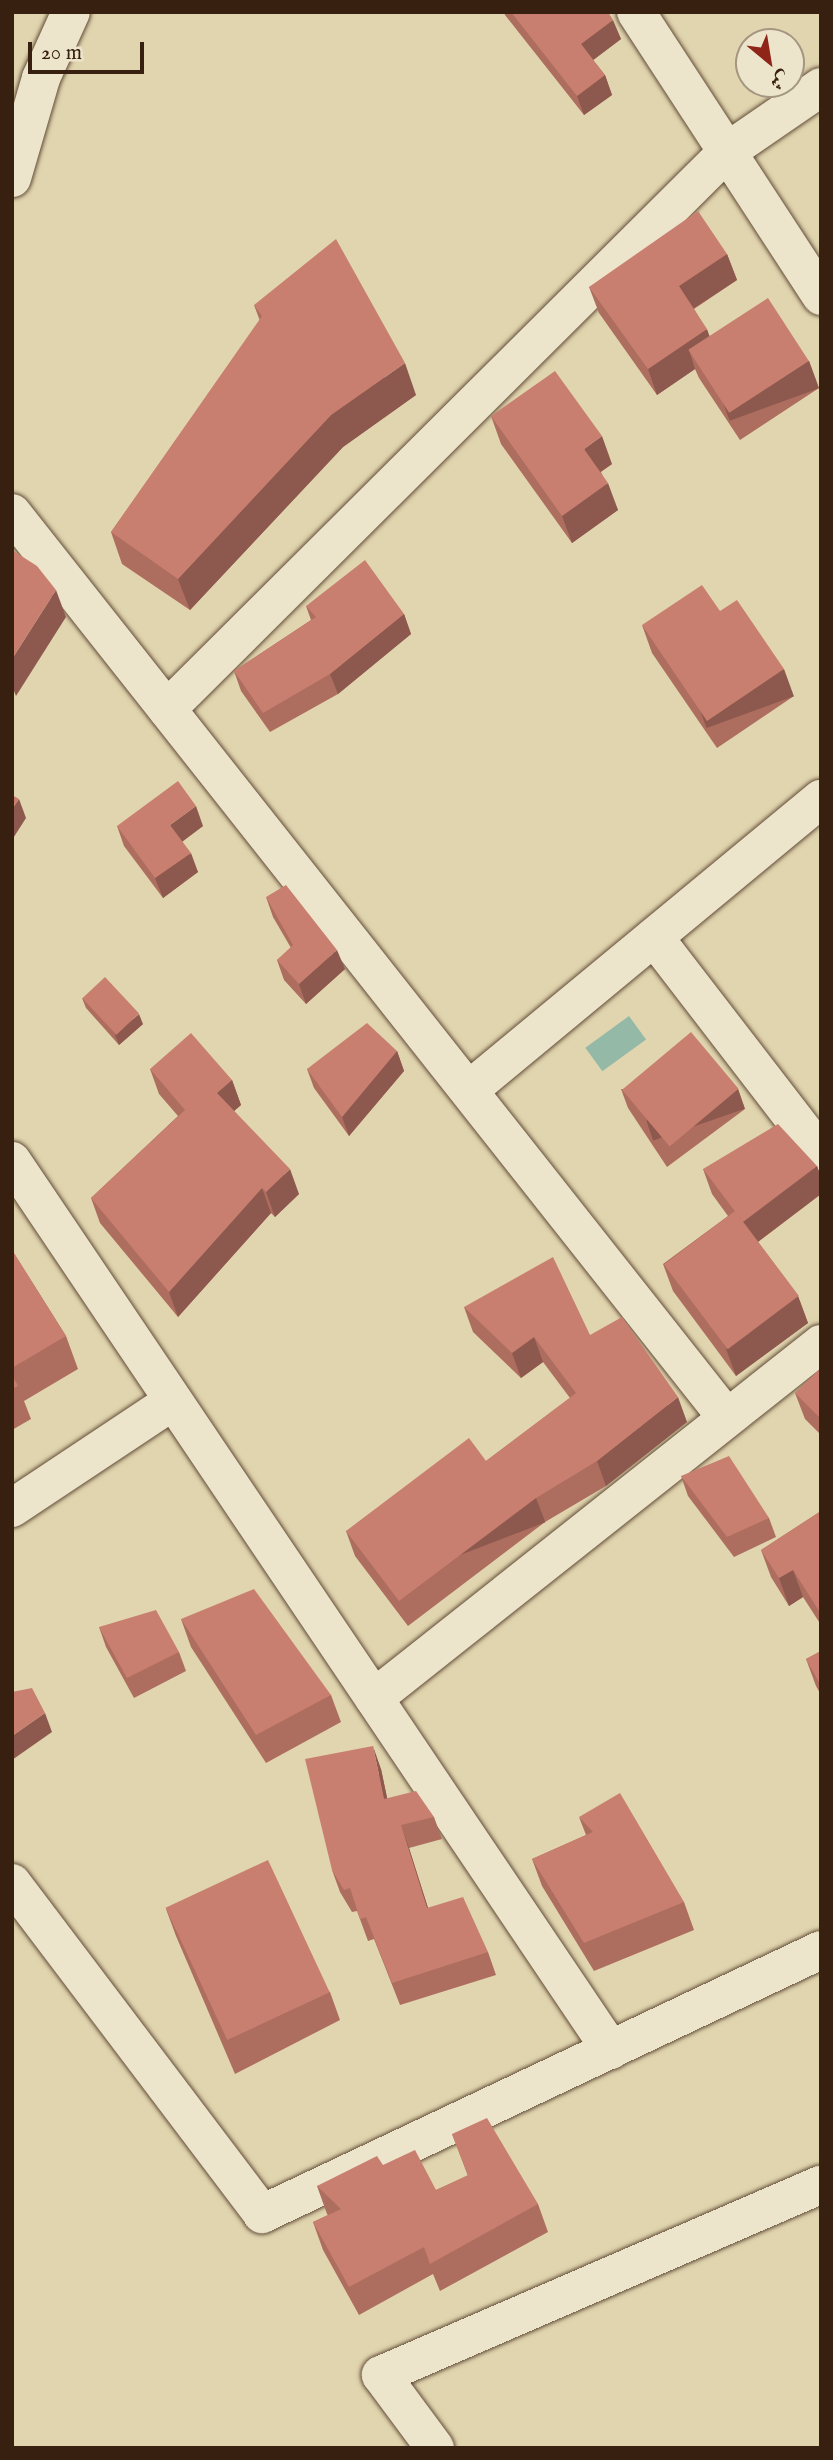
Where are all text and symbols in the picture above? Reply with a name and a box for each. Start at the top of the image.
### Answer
scale bar [32,28,147,72]
north arrow [735,28,805,98]
text: 20 m [41,40,82,67]
text: ش [765,64,794,95]

